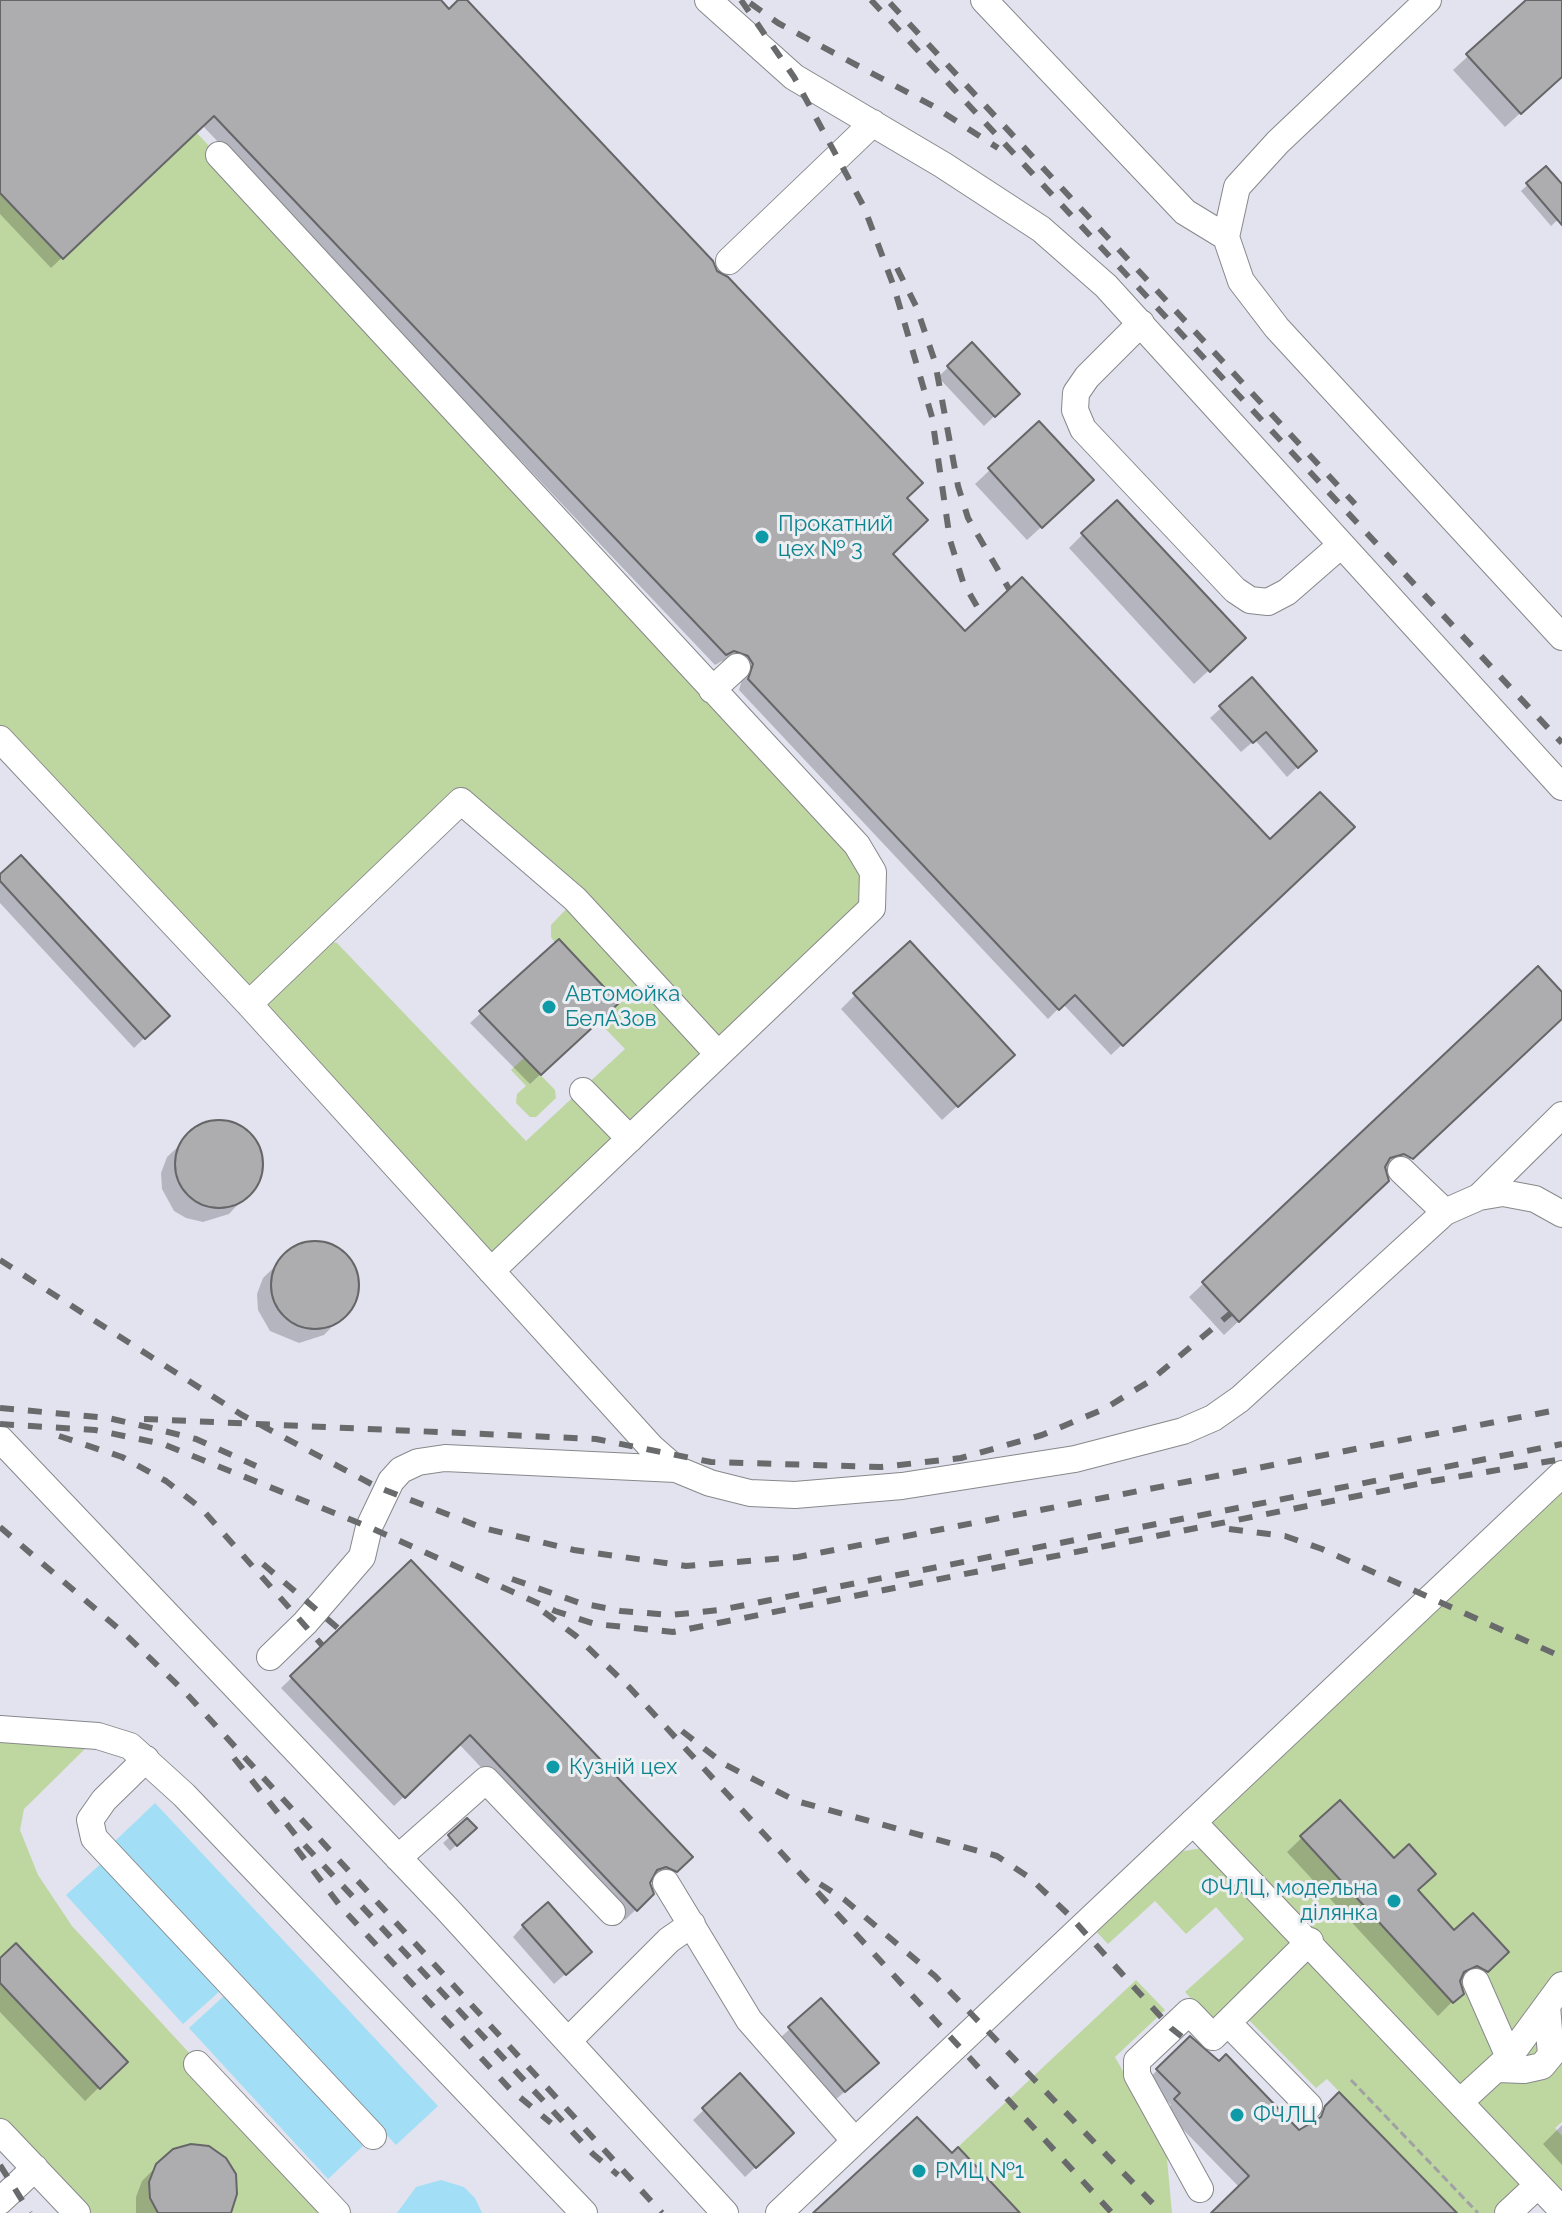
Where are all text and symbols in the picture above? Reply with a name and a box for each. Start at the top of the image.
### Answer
place label: Прокатний цех № 3 [778,511,893,562]
marker: Прокатний цех № 3 [753,528,771,546]
place label: Автомойка БелАЗов [565,981,680,1032]
marker: Автомойка БелАЗов [540,998,558,1016]
place label: Кузній цех [569,1754,677,1780]
marker: Кузній цех [544,1758,562,1776]
place label: ФЧЛЦ, модельна ділянка [1201,1875,1378,1926]
marker: ФЧЛЦ, модельна ділянка [1385,1892,1403,1910]
place label: ФЧЛЦ [1253,2102,1317,2128]
marker: ФЧЛЦ [1228,2106,1246,2124]
place label: РМЦ №1 [935,2158,1024,2184]
marker: РМЦ №1 [910,2162,928,2180]

